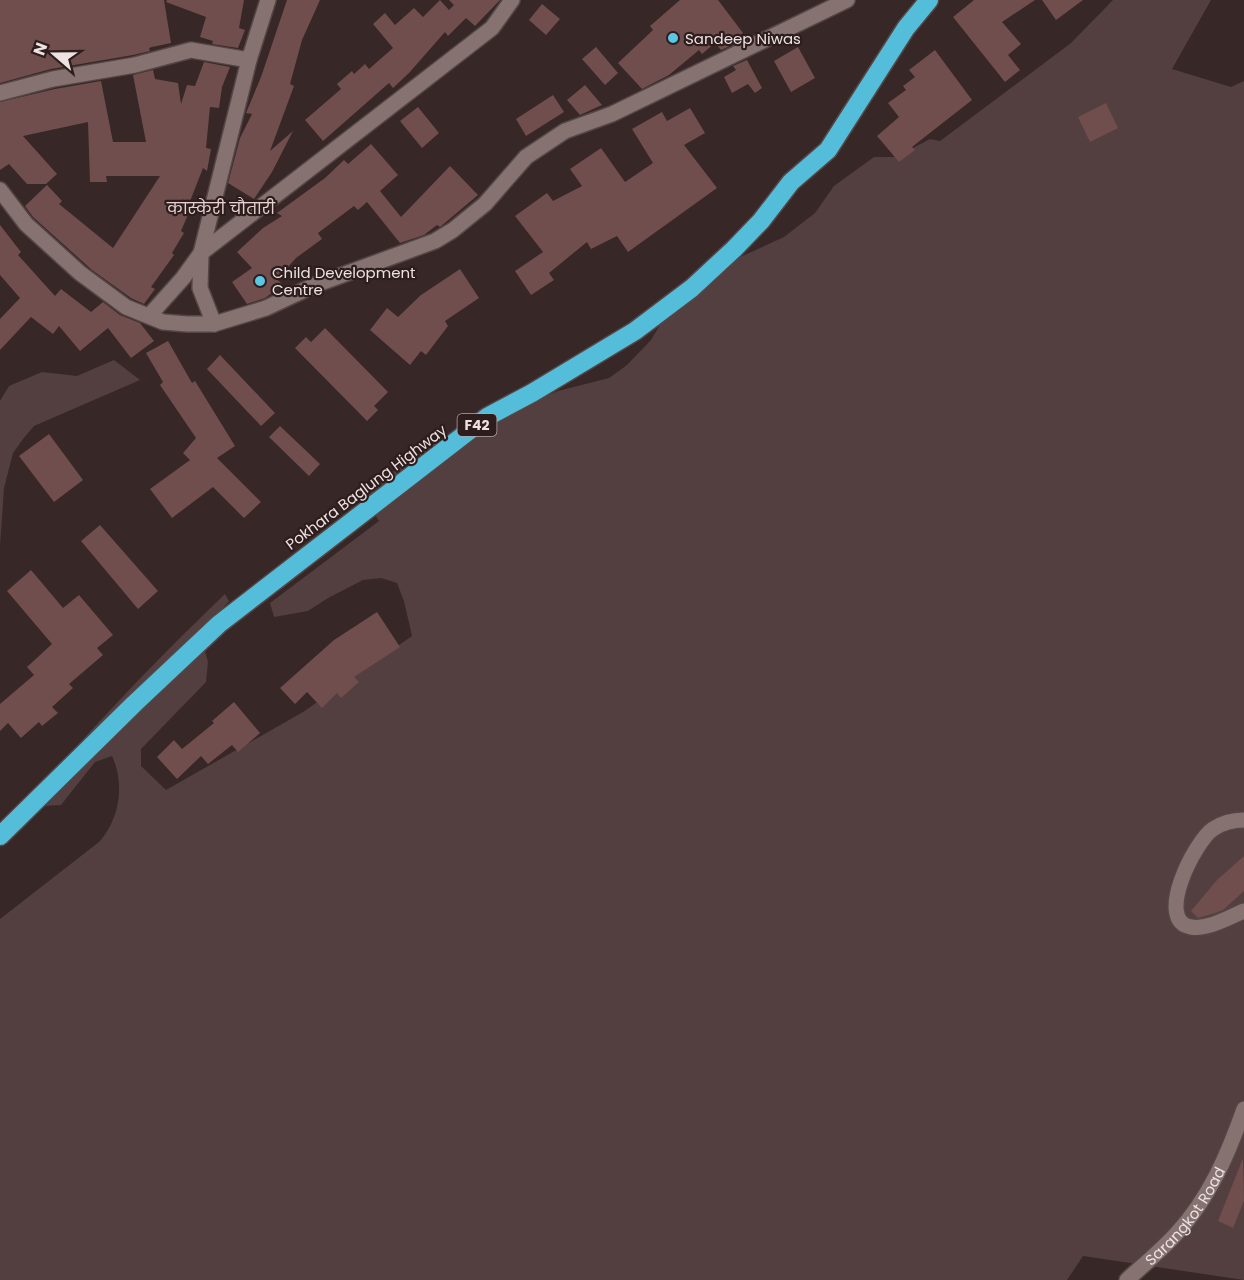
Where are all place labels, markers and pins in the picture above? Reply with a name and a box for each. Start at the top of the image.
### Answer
place label: Sandeep Niwas [685,28,801,49]
marker: Sandeep Niwas [666,31,680,45]
place label: Child Development Centre [272,262,416,300]
marker: Child Development Centre [253,274,267,288]

